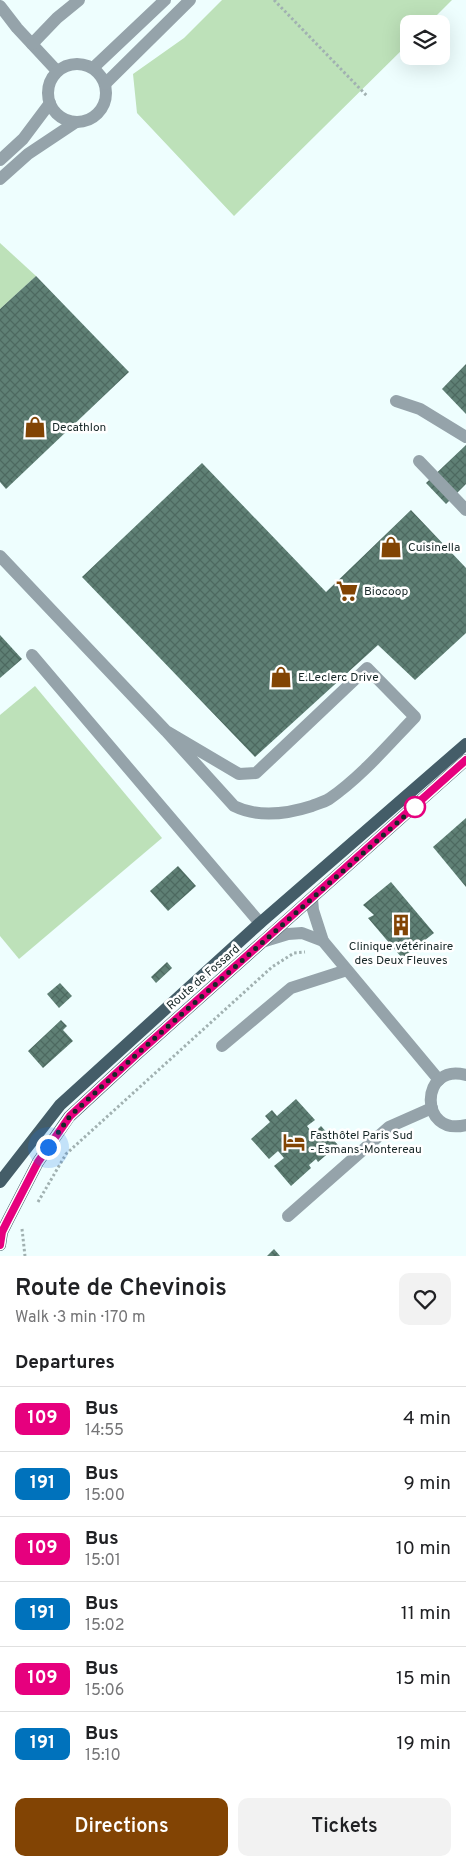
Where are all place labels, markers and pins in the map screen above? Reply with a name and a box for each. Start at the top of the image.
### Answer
shop icon: Decathlon [22,414,48,440]
place label: Decathlon [52,420,106,436]
shop icon: Cuisinella [378,534,404,560]
place label: Cuisinella [408,540,460,556]
supermarket icon: Biocoop [334,578,360,604]
place label: Biocoop [364,584,408,600]
shop icon: E.Leclerc Drive [268,664,294,690]
place label: E.Leclerc Drive [298,670,379,686]
unlabelled marker [404,796,426,818]
building icon: Clinique vétérinaire des Deux Fleuves [388,912,414,938]
place label: Clinique vétérinaire des Deux Fleuves [349,939,453,969]
place label: Fasthôtel Paris Sud - Esmans-Montereau [310,1128,422,1158]
hotel icon: Fasthôtel Paris Sud - Esmans-Montereau [281,1129,307,1155]

